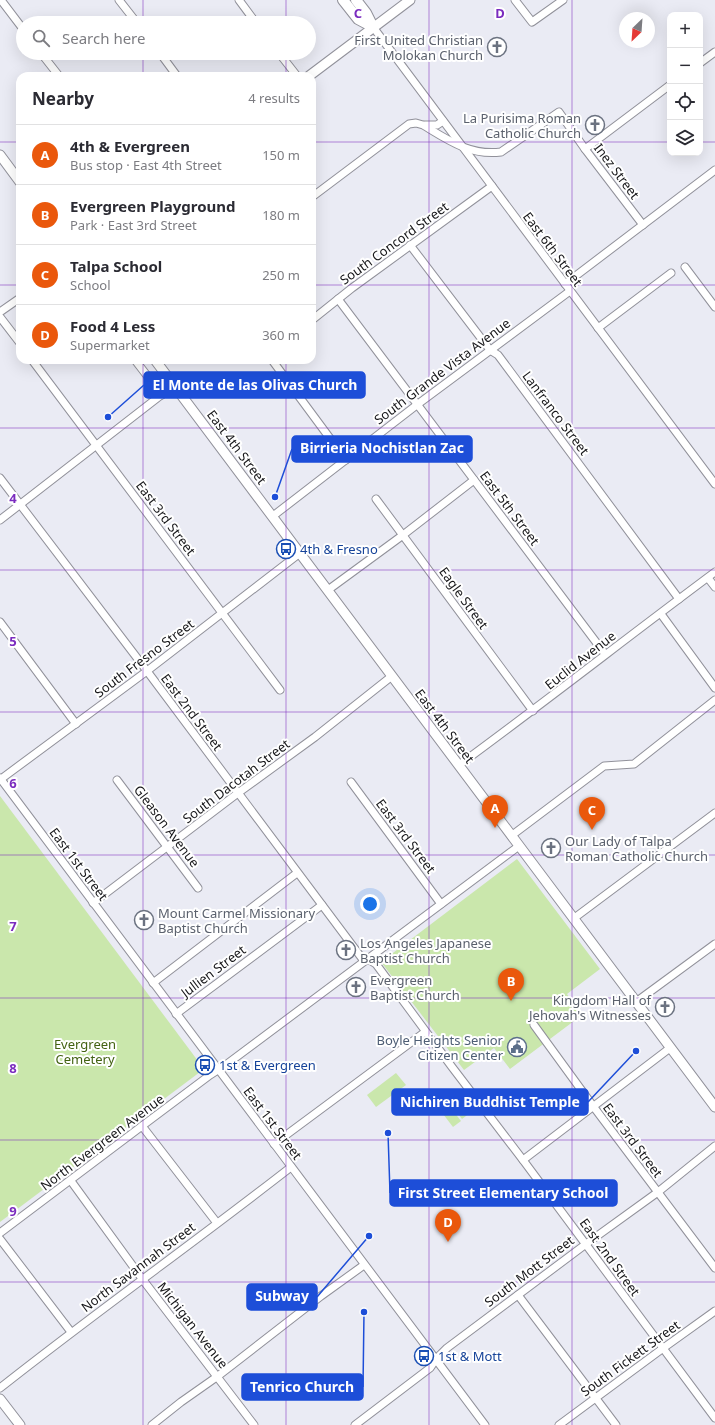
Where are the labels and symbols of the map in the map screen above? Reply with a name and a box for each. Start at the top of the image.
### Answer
text: C [354,4,362,22]
text: D [495,4,505,22]
north arrow [619,12,655,48]
place label: First United Christian Molokan Church [354,31,483,64]
church icon: First United Christian Molokan Church [486,36,508,58]
place label: La Purisima Roman Catholic Church [463,109,581,142]
church icon: La Purisima Roman Catholic Church [584,114,606,136]
street label: Inez Street [590,139,644,203]
street label: South Concord Street [336,197,452,289]
street label: East 6th Street [519,208,587,290]
street label: South Grande Vista Avenue [370,314,514,428]
street label: Lanfranco Street [518,367,594,459]
callout: El Monte de las Olivas Church [144,372,365,398]
text: El Monte de las Olivas Church [153,375,357,394]
street label: East 4th Street [203,406,271,488]
callout: Birrieria Nochistlan Zac [292,436,472,462]
text: Birrieria Nochistlan Zac [300,438,464,457]
street label: East 5th Street [476,467,544,549]
street label: East 3rd Street [132,477,200,559]
text: 4 [9,489,17,507]
bus stop icon: 4th & Fresno [275,538,297,560]
place label: 4th & Fresno [300,540,378,558]
street label: Eagle Street [435,563,493,633]
street label: South Fresno Street [91,614,198,701]
street label: Euclid Avenue [541,627,619,693]
text: 5 [9,632,17,650]
street label: East 2nd Street [157,670,227,754]
street label: East 4th Street [411,685,479,767]
street label: South Dacotah Street [179,735,293,827]
text: 6 [9,774,17,792]
street label: Gleason Avenue [130,781,204,871]
street label: East 3rd Street [372,795,440,877]
pin: A [482,795,508,828]
pin: C [579,797,605,830]
street label: East 1st Street [46,824,113,904]
place label: Our Lady of Talpa Roman Catholic Church [565,832,708,865]
church icon: Our Lady of Talpa Roman Catholic Church [540,837,562,859]
your location [360,894,380,914]
place label: Mount Carmel Missionary Baptist Church [158,904,315,937]
church icon: Mount Carmel Missionary Baptist Church [133,909,155,931]
text: 7 [9,917,17,935]
place label: Los Angeles Japanese Baptist Church [360,934,491,967]
church icon: Los Angeles Japanese Baptist Church [335,939,357,961]
street label: Jullien Street [175,941,249,1002]
pin: B [498,968,524,1001]
place label: Evergreen Baptist Church [370,971,460,1004]
church icon: Evergreen Baptist Church [345,976,367,998]
place label: Kingdom Hall of Jehovah's Witnesses [527,991,653,1024]
church icon: Kingdom Hall of Jehovah's Witnesses [654,996,676,1018]
place label: Boyle Heights Senior Citizen Center [377,1031,504,1064]
park label: Evergreen Cemetery [54,1035,116,1068]
public building icon: Boyle Heights Senior Citizen Center [506,1036,528,1058]
bus stop icon: 1st & Evergreen [194,1054,216,1076]
place label: 1st & Evergreen [219,1056,316,1074]
text: 8 [9,1059,17,1077]
street label: East 1st Street [240,1083,307,1163]
callout: Nichiren Buddhist Temple [392,1089,588,1115]
street label: North Evergreen Avenue [37,1090,167,1194]
text: Nichiren Buddhist Temple [400,1092,580,1111]
street label: East 3rd Street [599,1099,667,1181]
callout: First Street Elementary School [390,1180,617,1206]
text: First Street Elementary School [398,1183,608,1202]
text: 9 [9,1202,17,1220]
pin: D [435,1209,461,1242]
street label: East 2nd Street [576,1215,644,1300]
street label: North Savannah Street [77,1218,199,1316]
street label: South Mott Street [481,1231,578,1311]
street label: Michigan Avenue [154,1278,232,1372]
callout: Subway [247,1284,317,1310]
text: Subway [255,1286,309,1305]
street label: South Fickett Street [577,1316,684,1400]
bus stop icon: 1st & Mott [413,1345,435,1367]
place label: 1st & Mott [438,1347,502,1365]
callout: Tenrico Church [242,1374,363,1400]
text: Tenrico Church [250,1377,354,1396]

